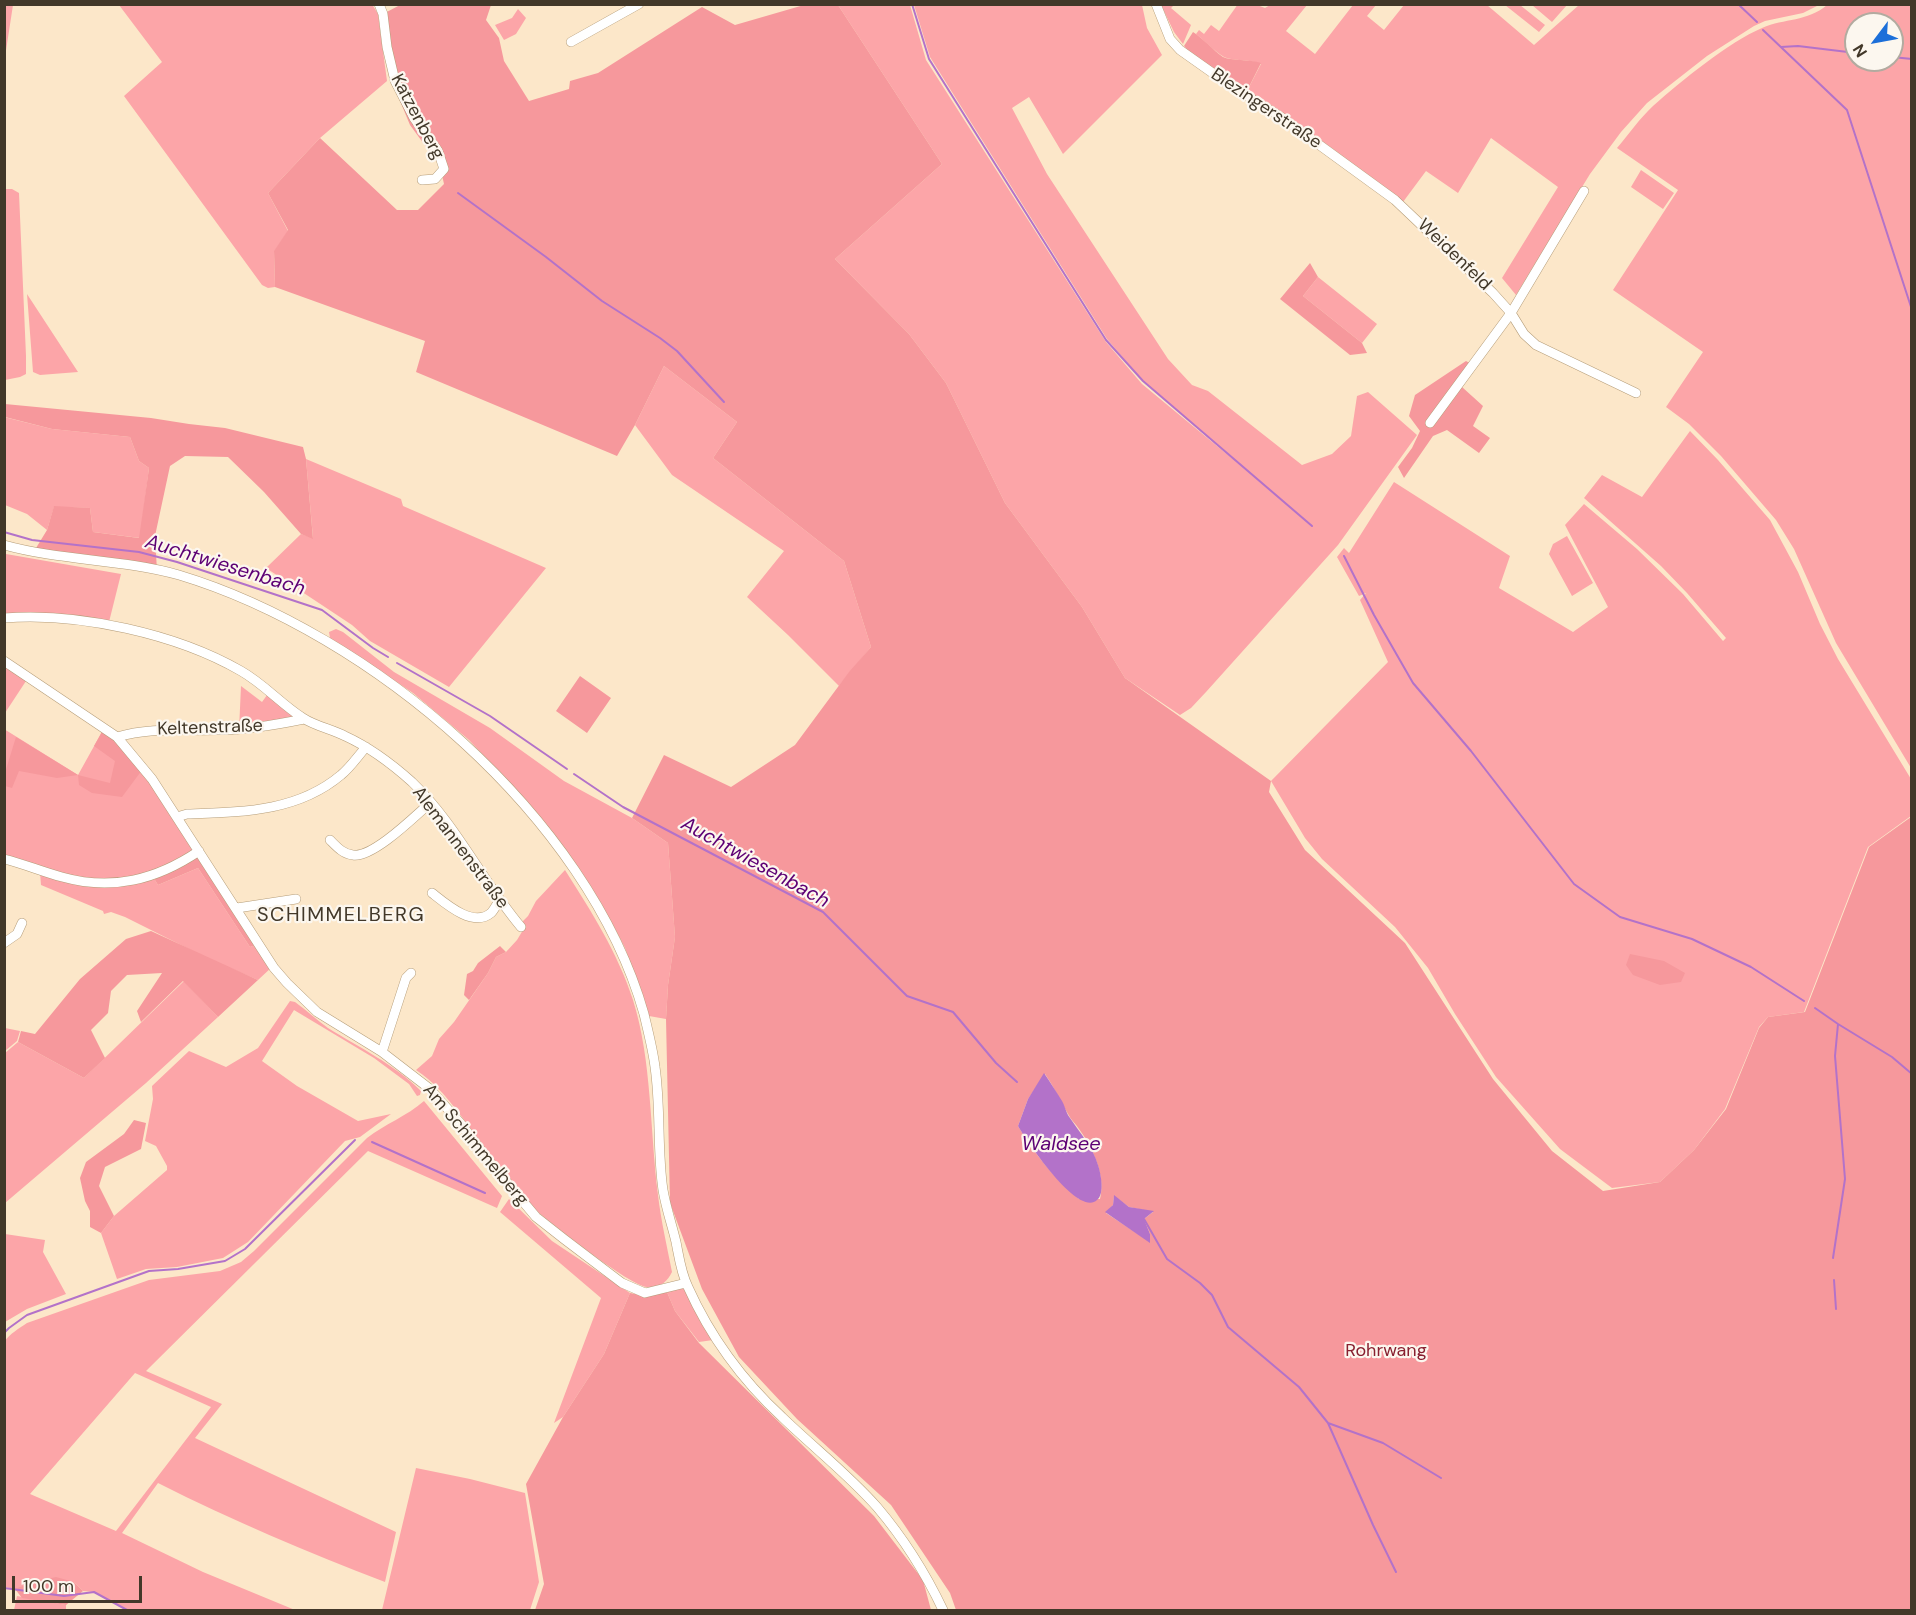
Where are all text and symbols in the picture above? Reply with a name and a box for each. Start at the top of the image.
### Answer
north arrow [1844,12,1904,72]
text: N [1848,40,1872,61]
street label: Blezingerstraße [1207,64,1325,154]
street label: Katzenberg [386,71,448,163]
street label: Weidenfeld [1413,215,1495,295]
water label: Auchtwiesenbach [142,530,308,602]
street label: Keltenstraße [157,715,263,741]
street label: Alemannenstraße [407,783,513,913]
water label: Auchtwiesenbach [677,812,833,914]
district label: SCHIMMELBERG [257,904,425,928]
street label: Am Schimmelberg [418,1080,532,1210]
water label: Waldsee [1021,1133,1101,1157]
park label: Rohrwang [1345,1340,1427,1362]
scale bar [15,1564,146,1602]
text: 100 m [23,1574,74,1598]

